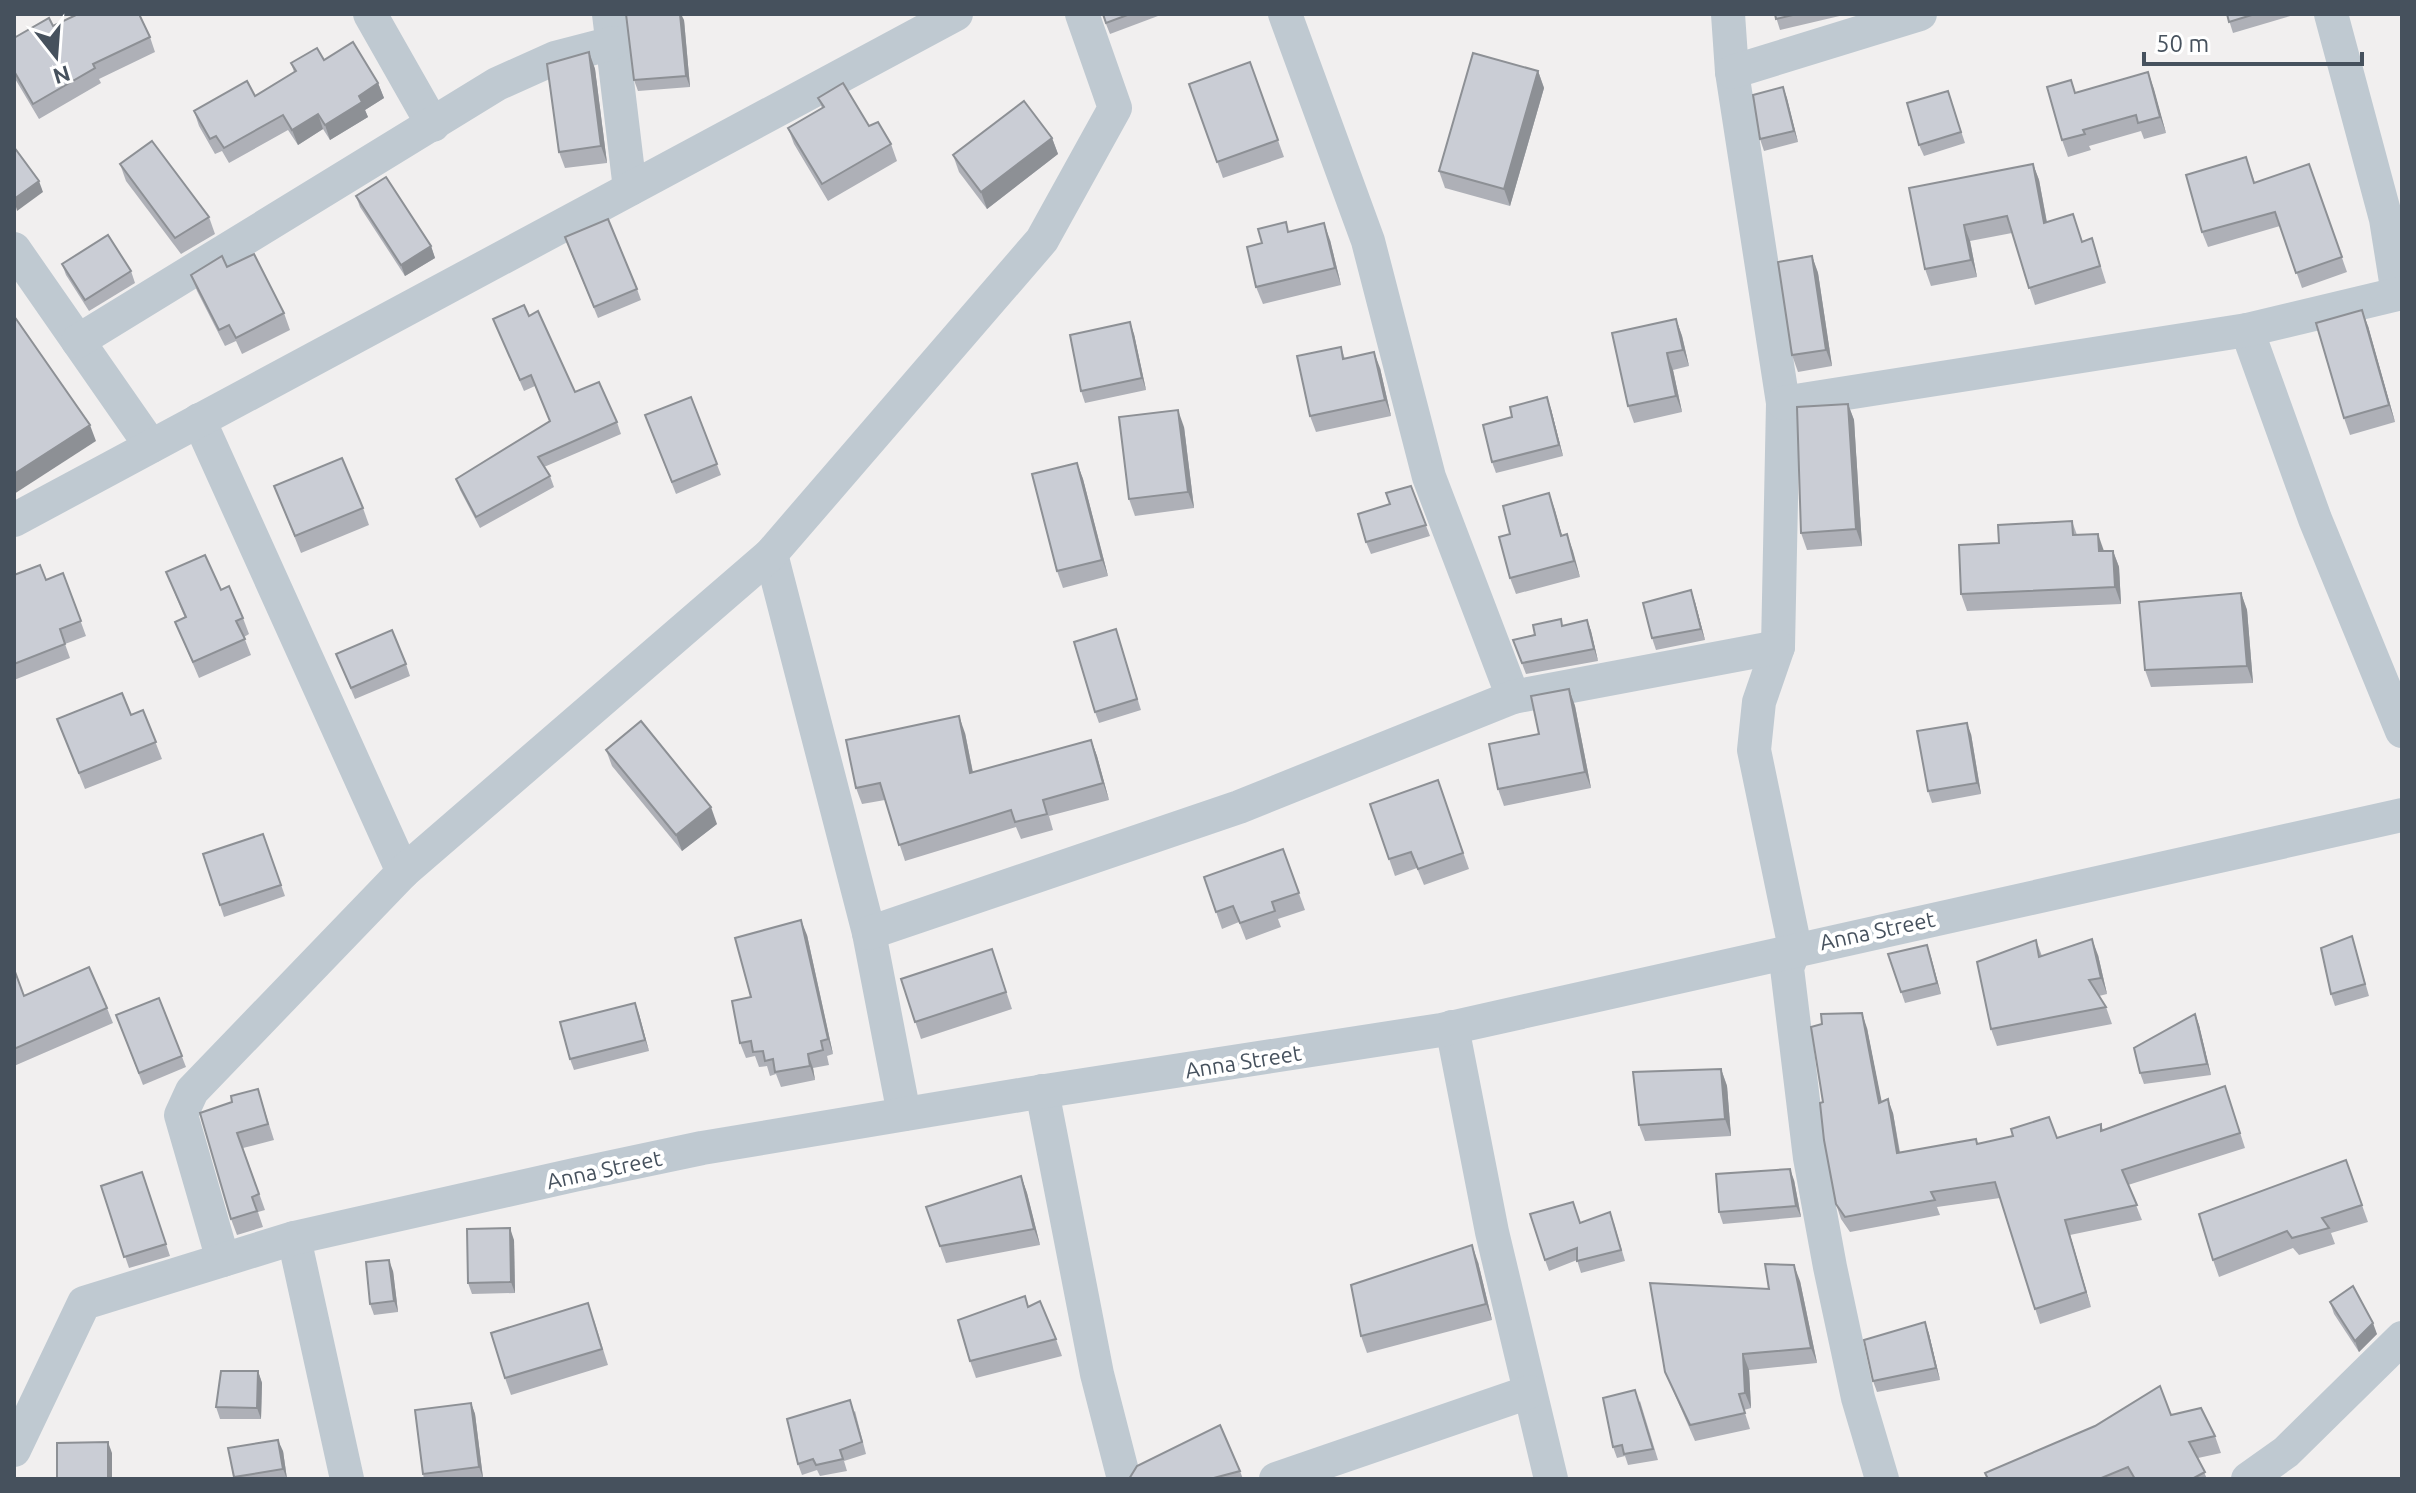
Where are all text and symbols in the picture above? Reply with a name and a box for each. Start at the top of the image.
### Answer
north arrow [16,16,96,96]
scale bar [2144,16,2362,66]
text: 50 m [2156,30,2209,57]
text: N [50,61,74,90]
street label: Anna Street [1817,906,1937,954]
street label: Anna Street [1183,1039,1303,1083]
street label: Anna Street [544,1145,664,1193]

